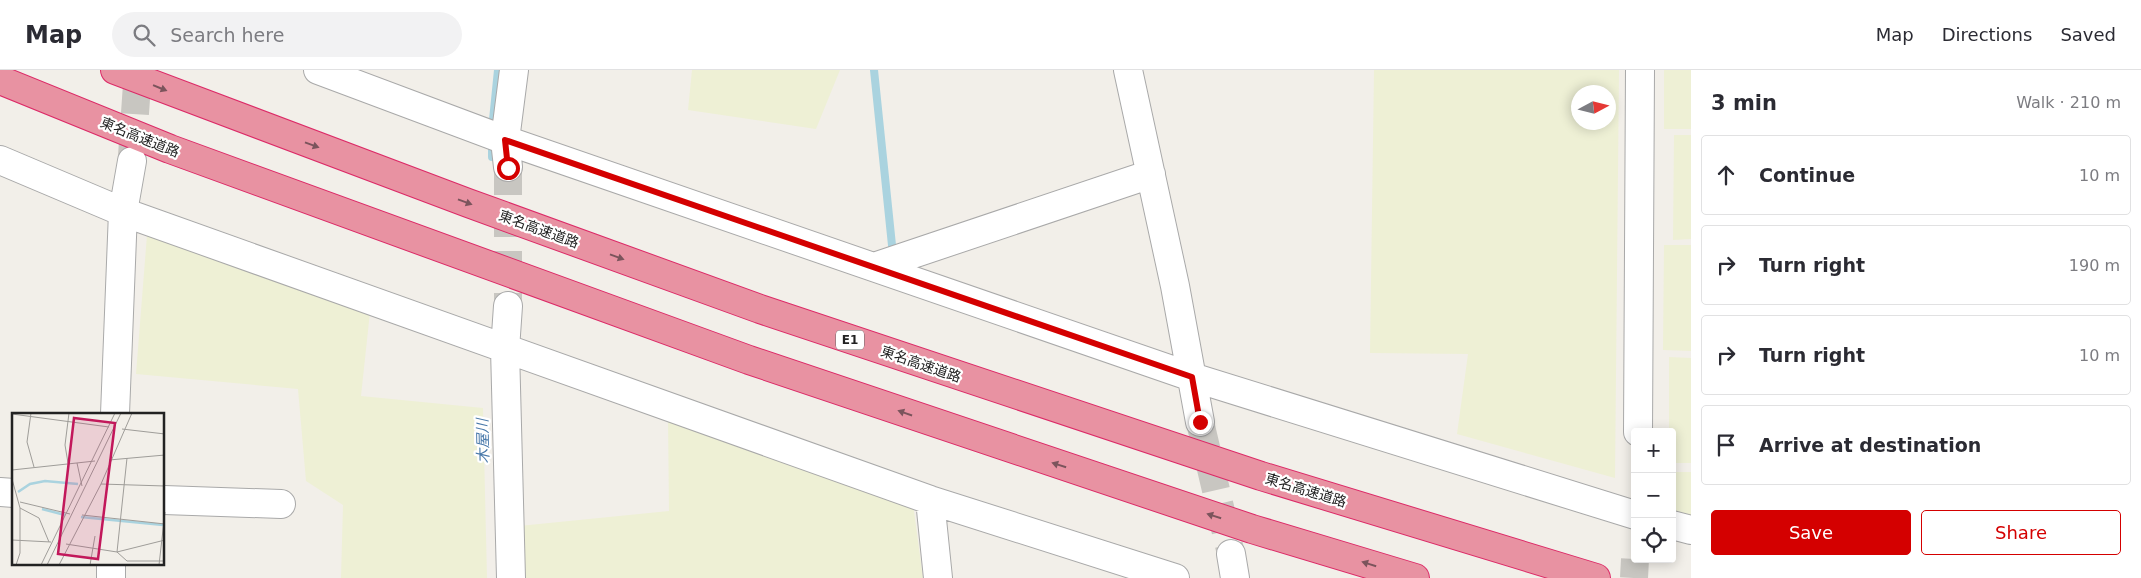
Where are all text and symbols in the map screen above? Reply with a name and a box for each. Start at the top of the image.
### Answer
search box [112,12,462,57]
text: Map [25,21,82,49]
icon: search [130,21,158,49]
text: Search here [170,24,284,46]
text: Map [1876,24,1914,45]
text: Directions [1942,24,2032,45]
text: Saved [2060,24,2116,45]
one-way arrow [153,84,168,92]
north arrow [1571,85,1616,130]
text: 3 min [1711,91,1777,115]
text: Walk · 210 m [2016,93,2121,112]
street label: 東名高速道路 [98,114,182,160]
one-way arrow [305,142,320,149]
route start [497,157,520,180]
icon: ahead [1712,161,1740,189]
text: Continue [1759,164,1855,186]
text: 10 m [2079,166,2120,185]
one-way arrow [457,199,472,206]
street label: 東名高速道路 [497,207,581,251]
icon: right [1712,251,1740,279]
one-way arrow [610,254,625,261]
text: Turn right [1759,254,1865,276]
text: 190 m [2069,256,2120,275]
road number: E1 [836,330,864,350]
icon: right [1712,341,1740,369]
street label: 東名高速道路 [879,343,963,385]
text: Turn right [1759,344,1865,366]
text: 10 m [2079,346,2120,365]
one-way arrow [898,409,913,416]
route end [1189,411,1212,434]
inset map [12,413,165,566]
water label: 木屋川 [474,416,492,464]
map controls [1631,428,1676,563]
button: + [1631,428,1676,473]
icon: arrive [1712,431,1740,459]
text: Arrive at destination [1759,434,1981,456]
one-way arrow [1051,461,1066,469]
street label: 東名高速道路 [1263,470,1349,510]
button: − [1631,473,1676,518]
button: Save [1711,510,1911,555]
button: Share [1921,510,2121,555]
one-way arrow [1206,512,1221,519]
button: locate [1631,518,1676,563]
one-way arrow [1361,559,1376,567]

